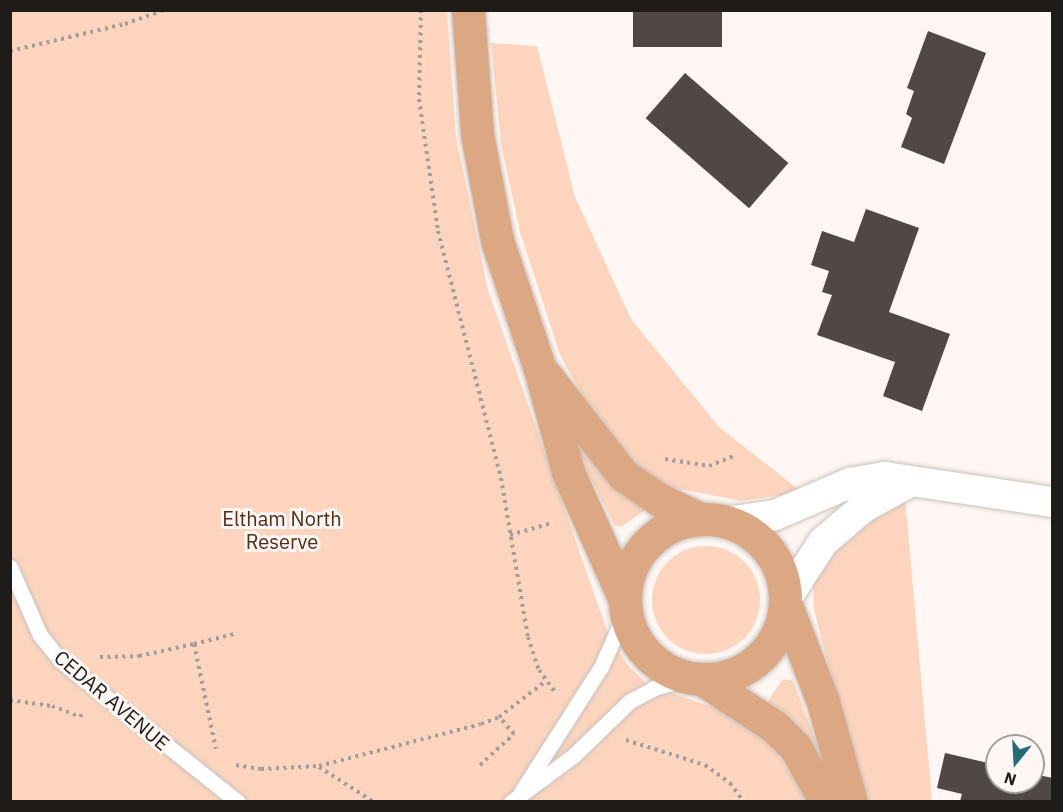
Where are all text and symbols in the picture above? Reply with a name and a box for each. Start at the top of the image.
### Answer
park label: Eltham North Reserve [222,506,342,553]
street label: CEDAR AVENUE [50,645,174,755]
north arrow [985,734,1045,794]
text: N [1001,768,1019,791]

